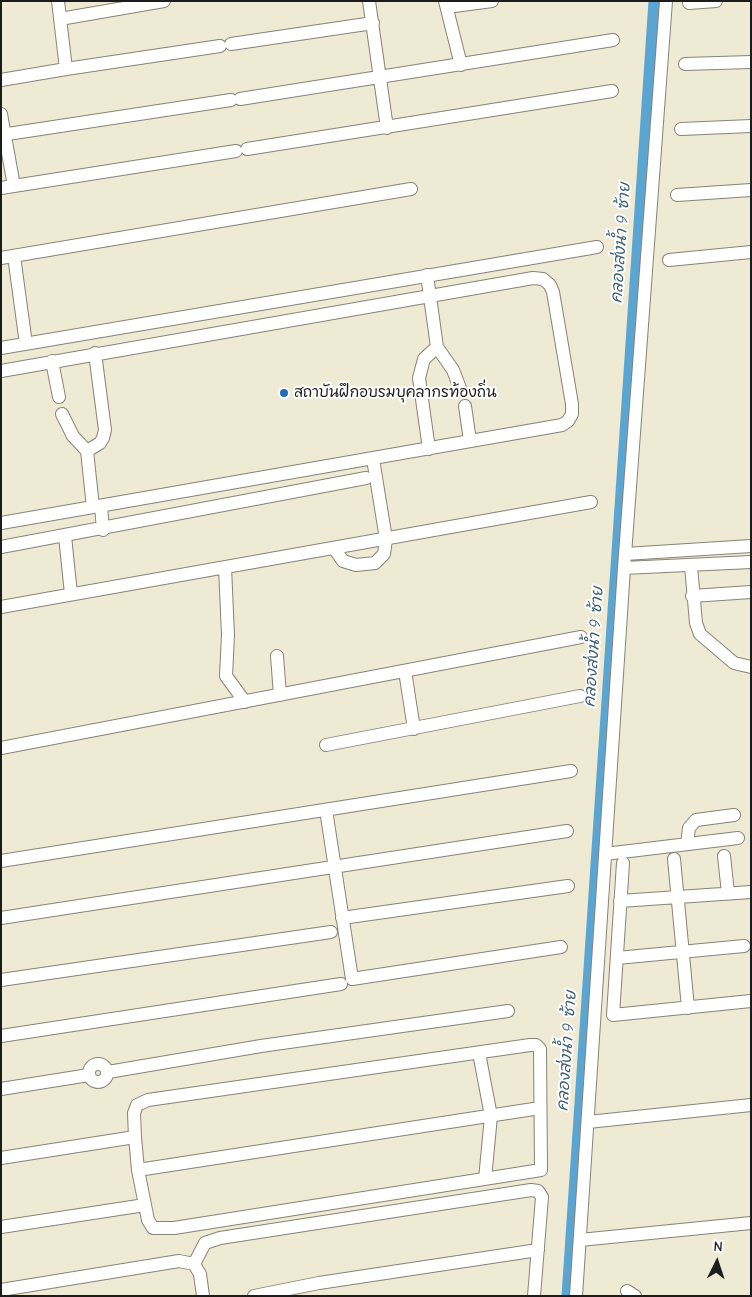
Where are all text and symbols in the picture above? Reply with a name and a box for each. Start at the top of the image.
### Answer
water label: คลองส่งน้ำ 9 ซ้าย [607,182,635,304]
place label: สถาบันฝึกอบรมบุคลากรท้องถิ่น [294,384,497,402]
marker: สถาบันฝึกอบรมบุคลากรท้องถิ่น [278,387,290,399]
water label: คลองส่งน้ำ 9 ซ้าย [580,586,608,708]
water label: คลองส่งน้ำ 9 ซ้าย [553,990,581,1112]
north arrow [692,1237,742,1287]
text: N [713,1238,723,1255]

